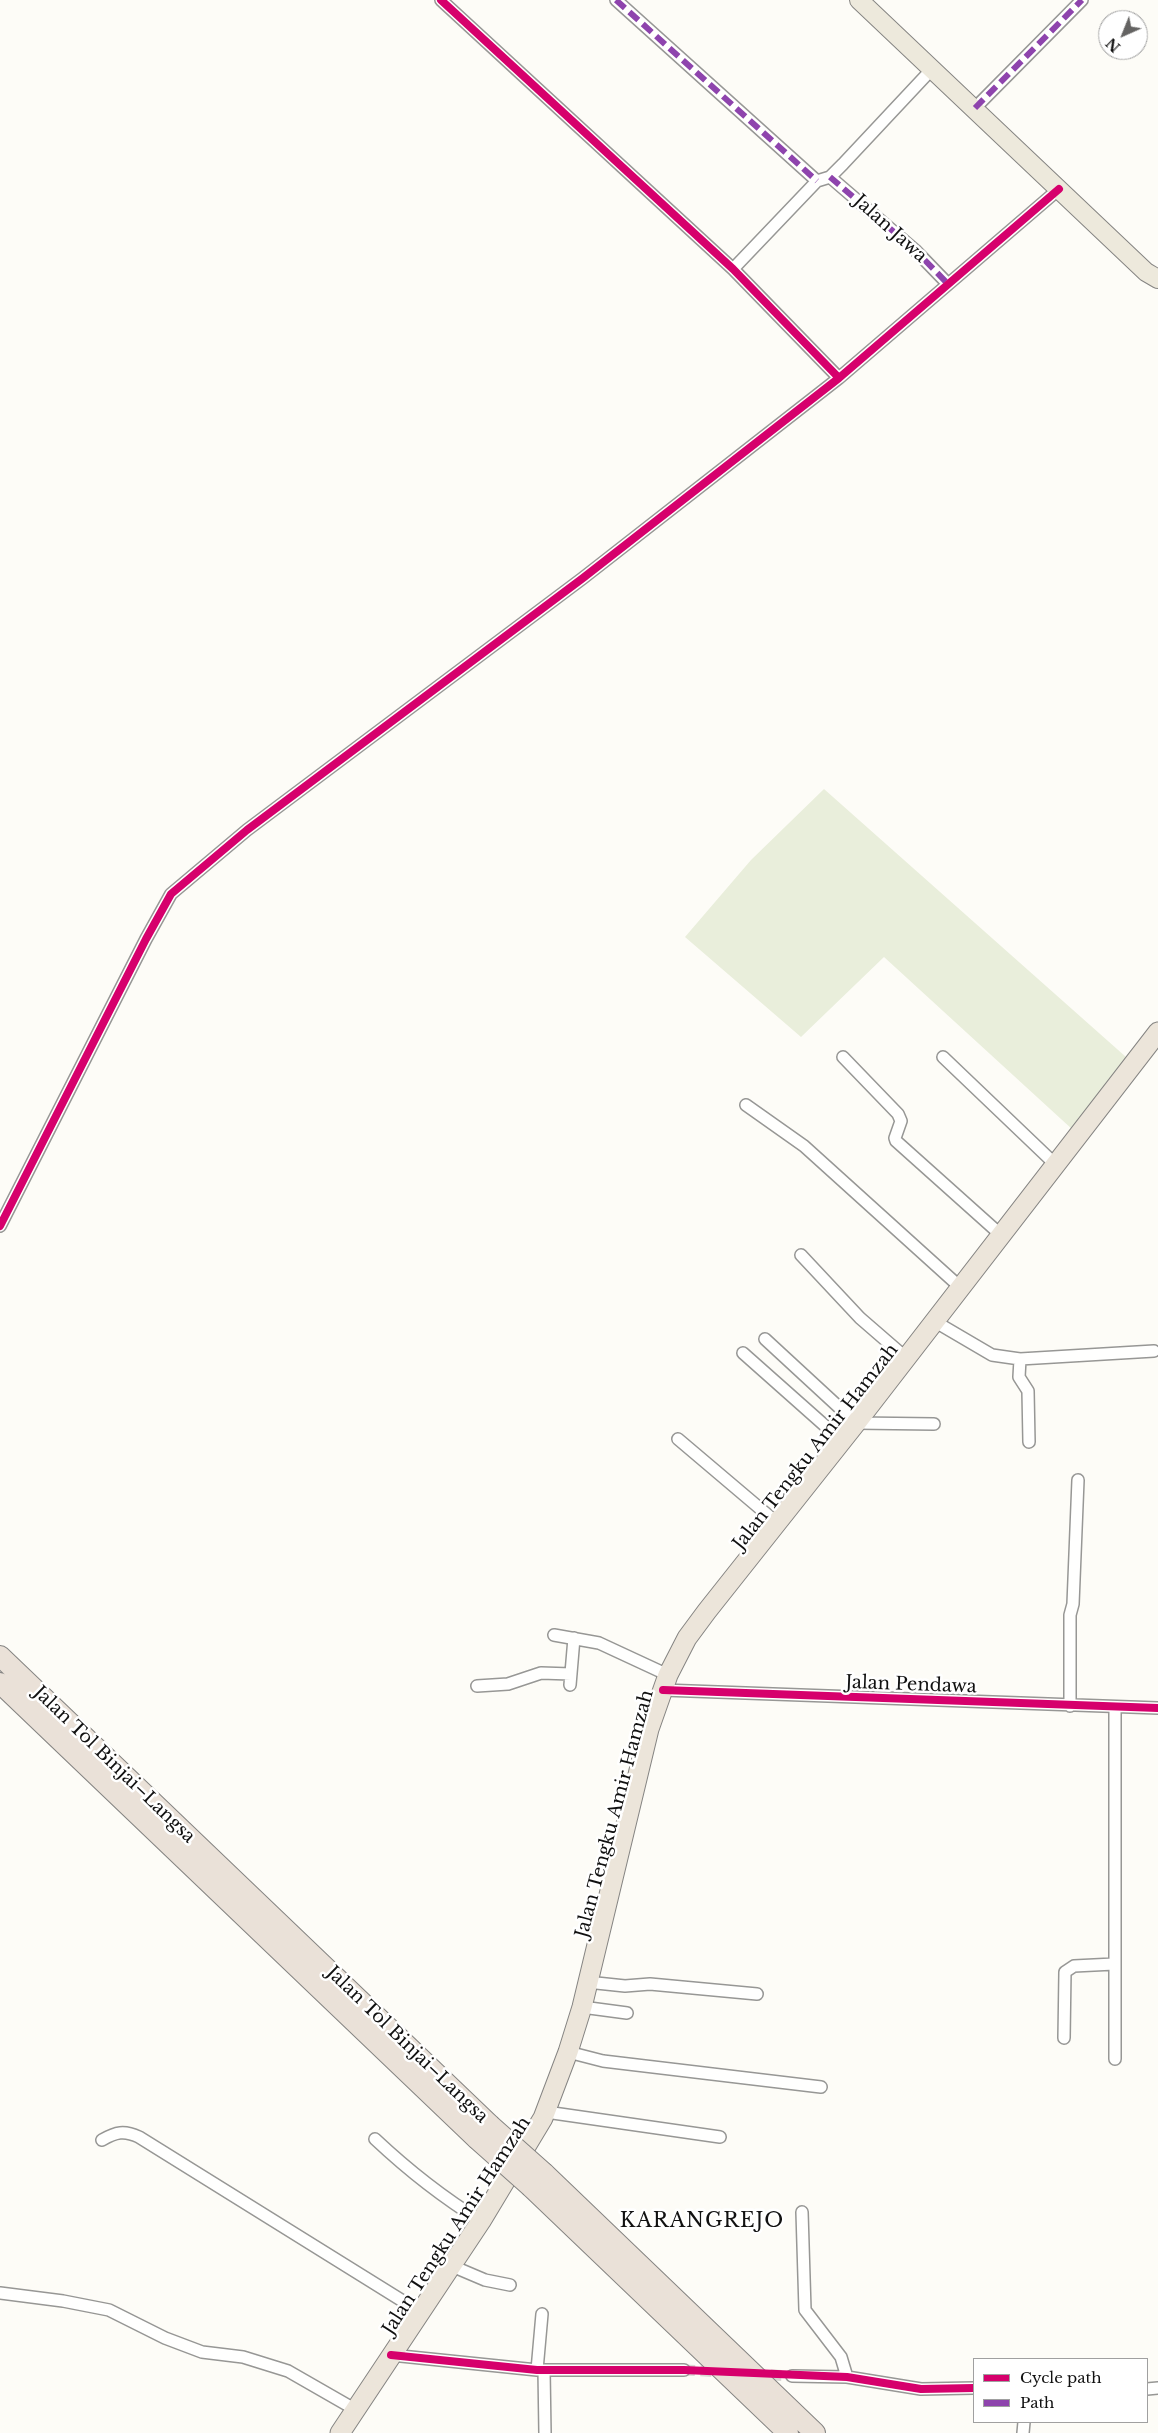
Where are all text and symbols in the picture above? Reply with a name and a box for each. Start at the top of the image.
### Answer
north arrow [1098,10,1148,60]
text: N [1102,34,1124,56]
street label: Jalan Jawa [849,190,931,268]
street label: Jalan Tengku Amir Hamzah [729,1340,903,1554]
street label: Jalan Pendawa [845,1672,977,1698]
street label: Jalan Tol Binjai–Langsa [29,1682,199,1848]
street label: Jalan Tengku Amir Hamzah [571,1688,659,1940]
street label: Jalan Tol Binjai–Langsa [322,1962,492,2128]
street label: Jalan Tengku Amir Hamzah [378,2113,536,2339]
district label: KARANGREJO [619,2209,785,2233]
legend [973,2358,1148,2423]
text: Cycle path [1020,2368,1102,2387]
text: Path [1020,2393,1054,2412]

